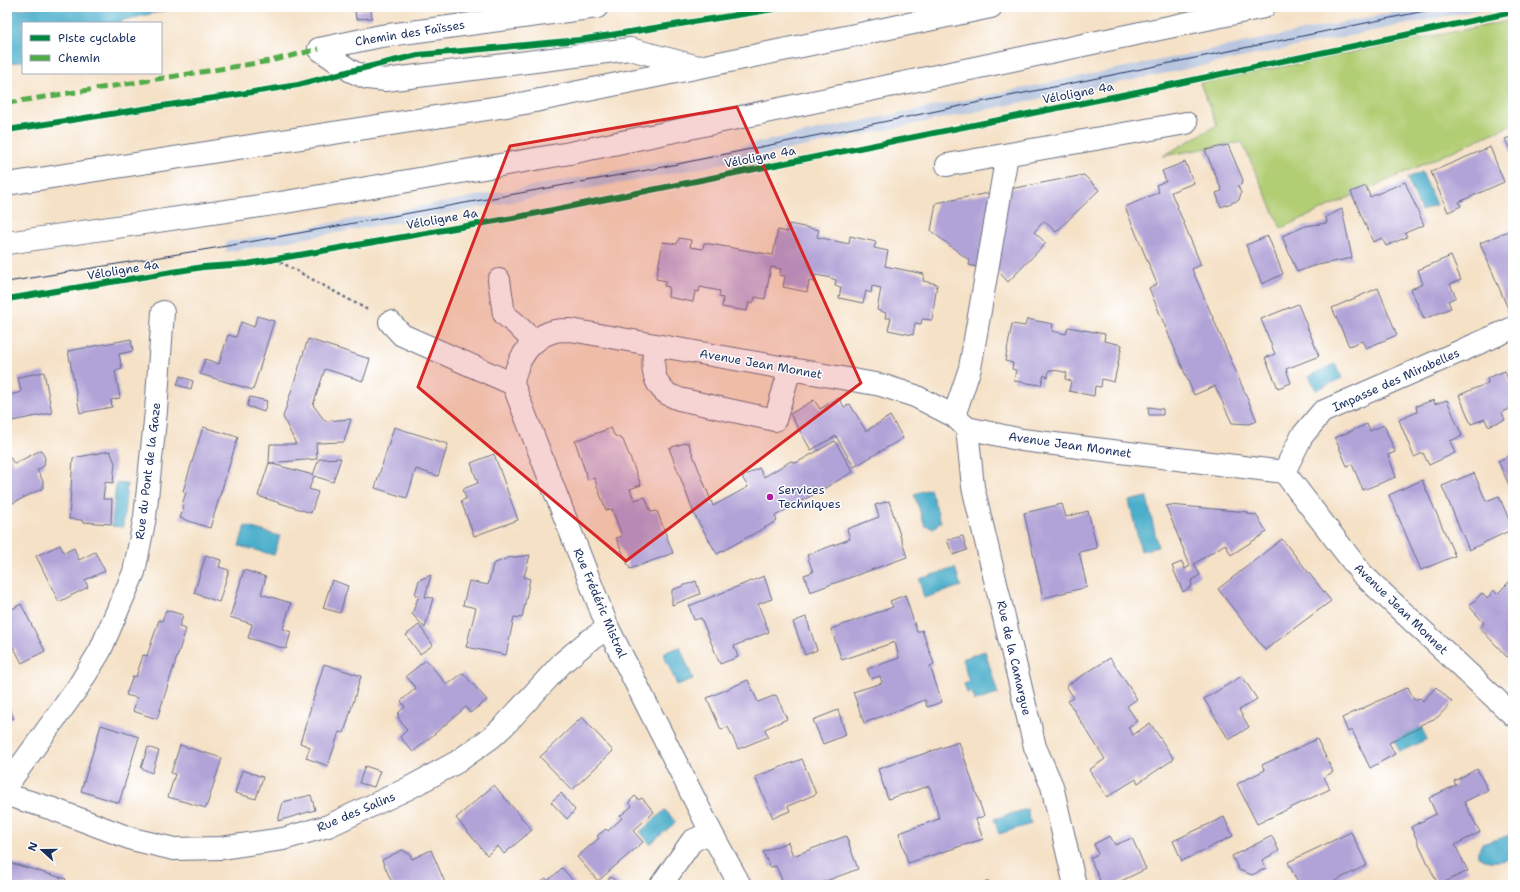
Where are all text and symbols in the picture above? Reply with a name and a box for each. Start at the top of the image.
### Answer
street label: Chemin des Faïsses [354,16,466,50]
legend [22,22,162,74]
text: Piste cyclable [58,30,136,46]
text: Chemin [58,50,100,66]
street label: Véloligne 4a [1041,78,1116,108]
street label: Véloligne 4a [723,142,798,172]
street label: Véloligne 4a [405,205,480,233]
street label: Véloligne 4a [86,256,161,284]
street label: Avenue Jean Monnet [698,345,824,383]
street label: Impasse des Mirabelles [1330,345,1462,415]
street label: Rue du Pont de la Gaze [132,401,164,541]
street label: Avenue Jean Monnet [1007,428,1133,462]
place label: Services Techniques [778,482,841,512]
marker: Services Techniques [765,492,775,502]
street label: Rue Frédéric Mistral [570,546,630,661]
street label: Avenue Jean Monnet [1351,560,1451,658]
street label: Rue de la Camargue [993,599,1035,717]
street label: Rue des Salins [314,788,398,836]
north arrow [22,830,62,870]
text: N [25,840,42,853]

